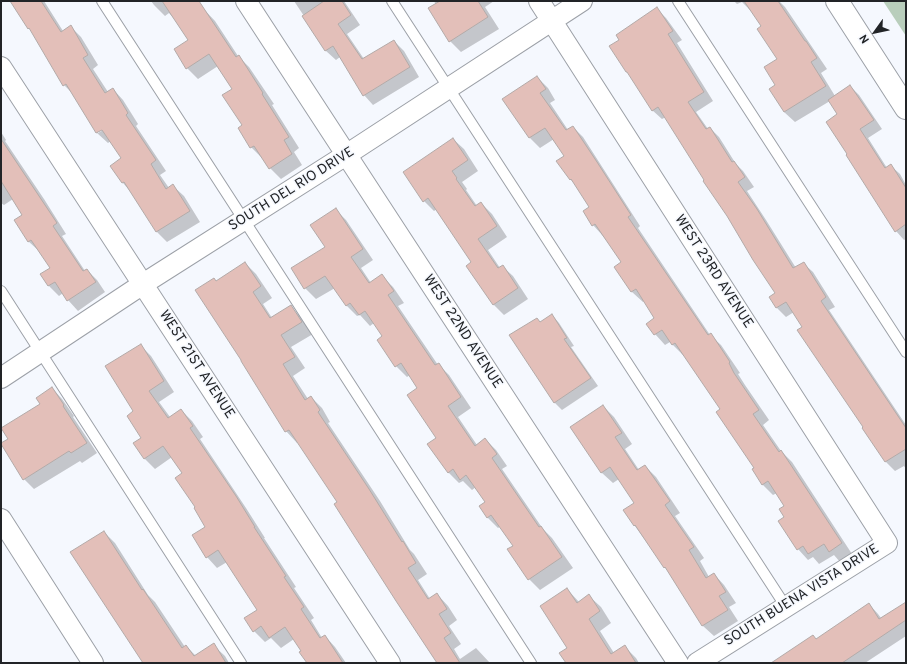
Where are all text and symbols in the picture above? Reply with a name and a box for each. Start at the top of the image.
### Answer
north arrow [855,12,895,52]
text: N [857,31,873,46]
street label: SOUTH DEL RIO DRIVE [226,144,358,236]
street label: WEST 23RD AVENUE [670,212,756,332]
street label: WEST 22ND AVENUE [419,272,505,392]
street label: WEST 21ST AVENUE [155,308,237,422]
street label: SOUTH BUENA VISTA DRIVE [721,541,883,651]

